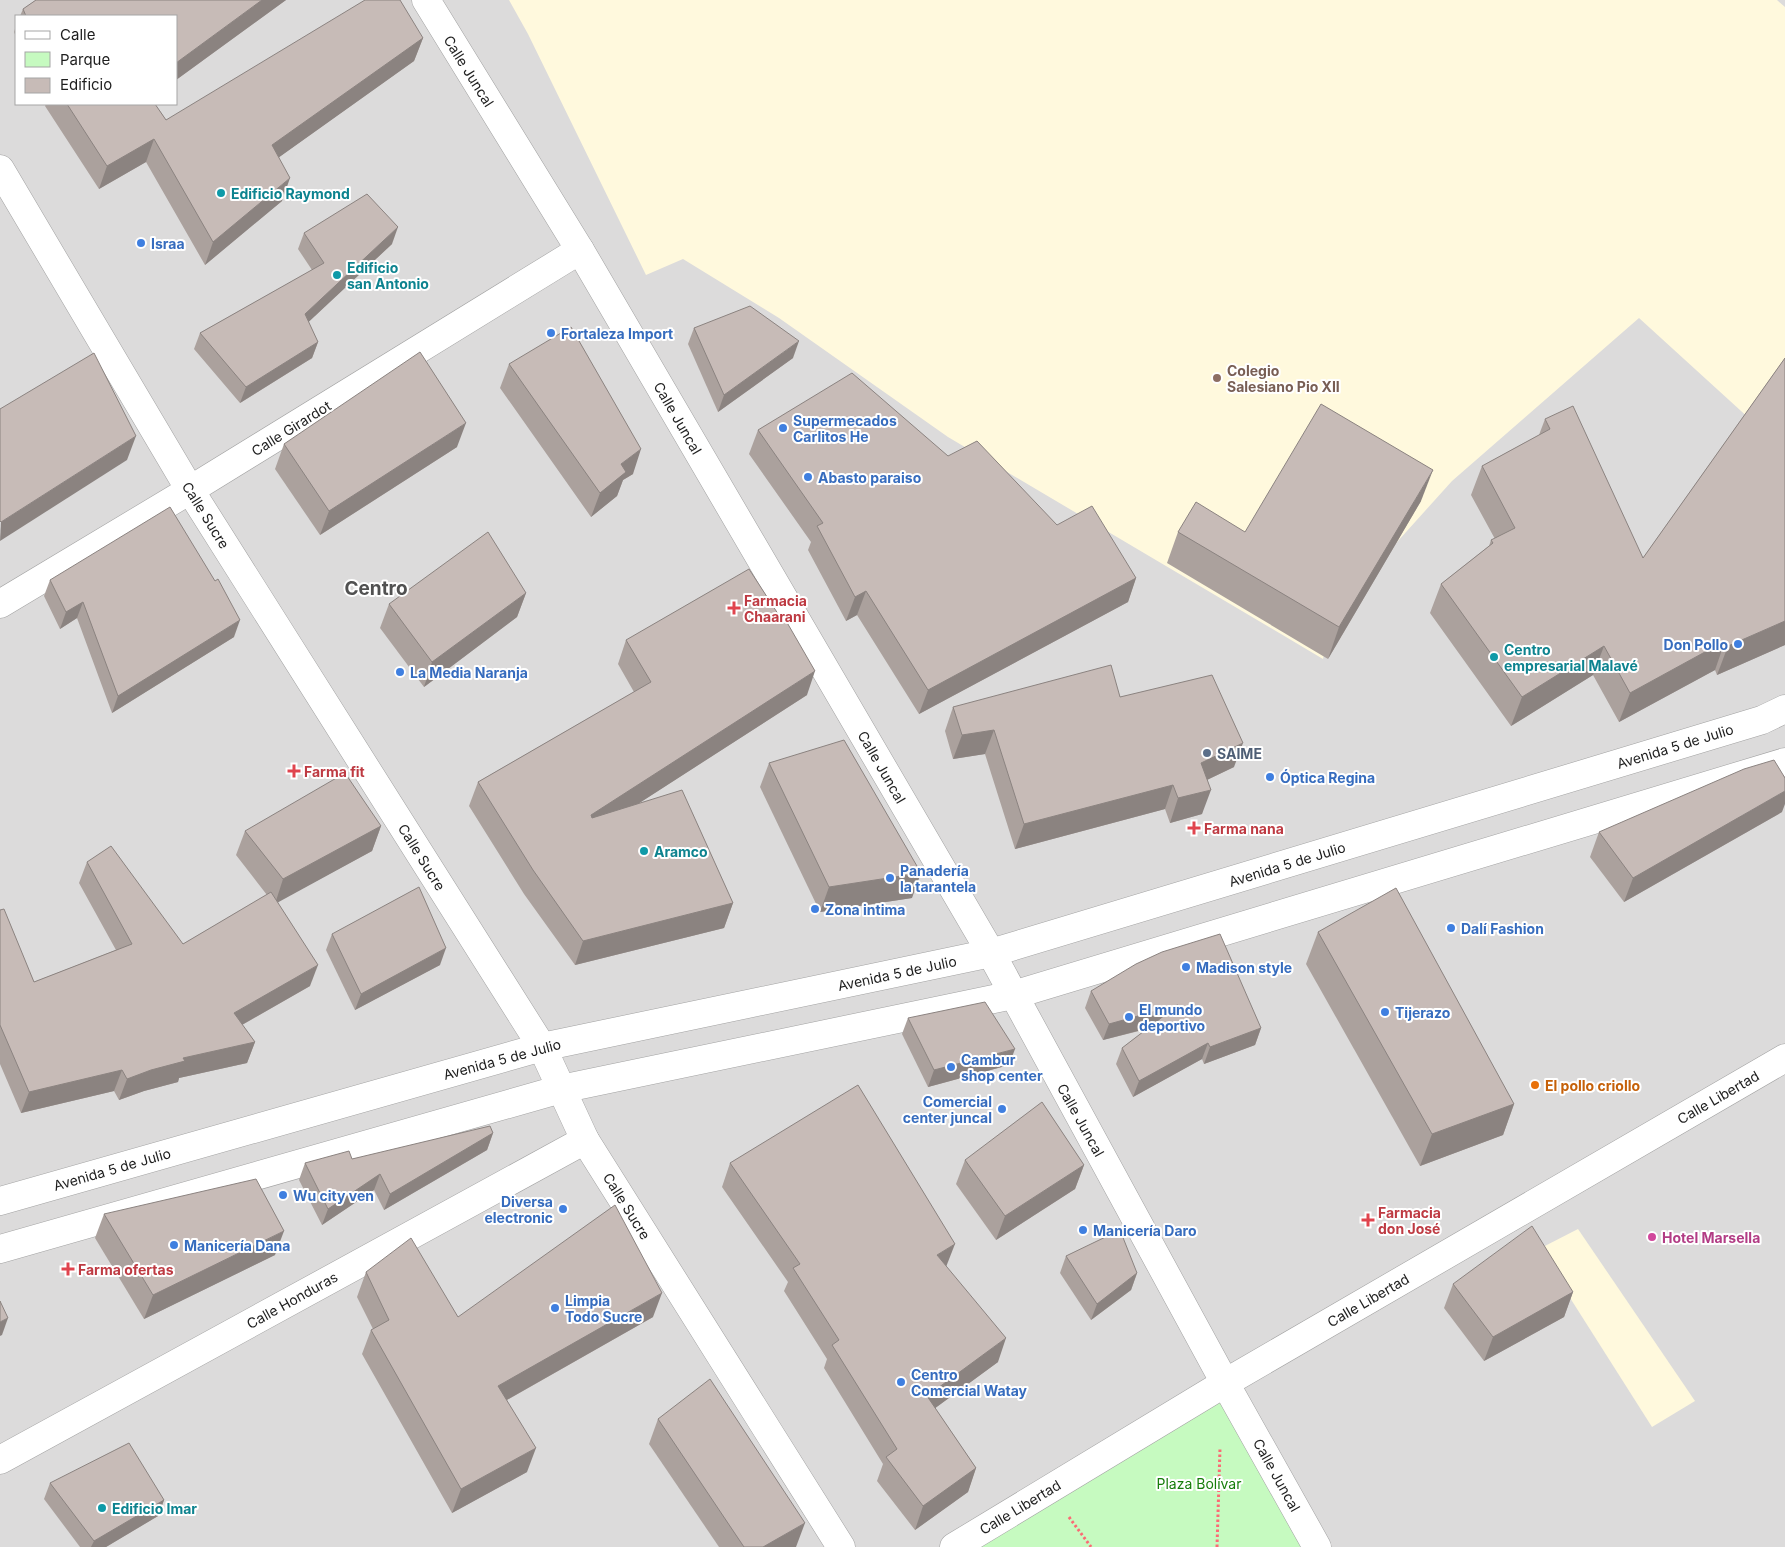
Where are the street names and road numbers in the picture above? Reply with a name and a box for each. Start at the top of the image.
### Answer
street label: Calle Juncal [440,32,498,110]
street label: Calle Juncal [650,379,706,457]
street label: Calle Girardot [248,397,334,459]
street label: Calle Sucre [179,479,233,551]
street label: Avenida 5 de Julio [1615,720,1735,772]
street label: Calle Juncal [854,728,910,806]
street label: Calle Sucre [395,821,449,893]
street label: Avenida 5 de Julio [1227,838,1347,890]
street label: Avenida 5 de Julio [836,952,958,994]
street label: Avenida 5 de Julio [441,1035,563,1083]
street label: Calle Libertad [1674,1067,1762,1127]
street label: Calle Juncal [1054,1080,1108,1160]
street label: Avenida 5 de Julio [51,1144,173,1194]
street label: Calle Sucre [600,1170,654,1242]
street label: Calle Honduras [244,1268,340,1332]
street label: Calle Libertad [1324,1270,1412,1330]
street label: Calle Juncal [1250,1435,1304,1515]
street label: Calle Libertad [976,1476,1064,1538]

